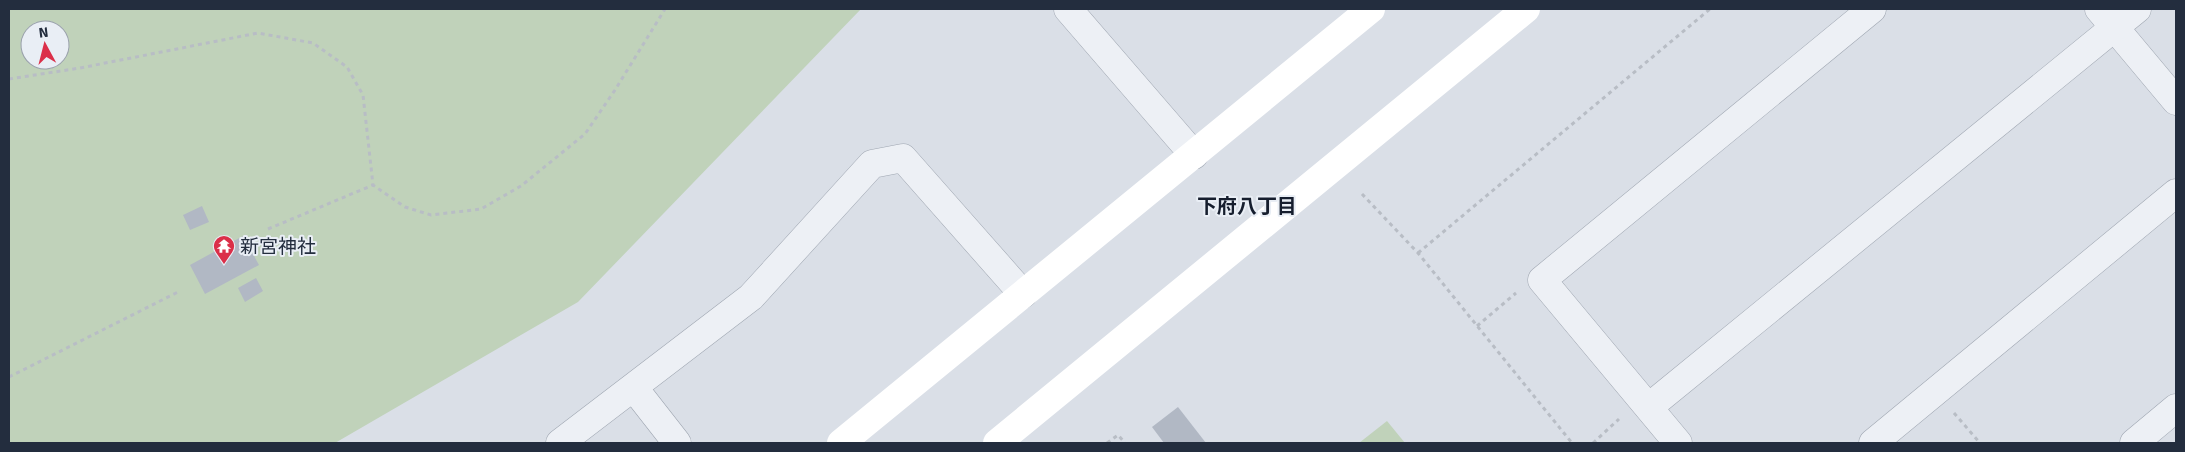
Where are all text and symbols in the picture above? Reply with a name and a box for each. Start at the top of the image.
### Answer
north arrow [20,20,70,70]
text: N [38,24,49,42]
district label: 下府八丁目 [1197,194,1297,219]
temple icon: 新宮神社 [212,234,236,265]
place label: 新宮神社 [240,235,316,259]

